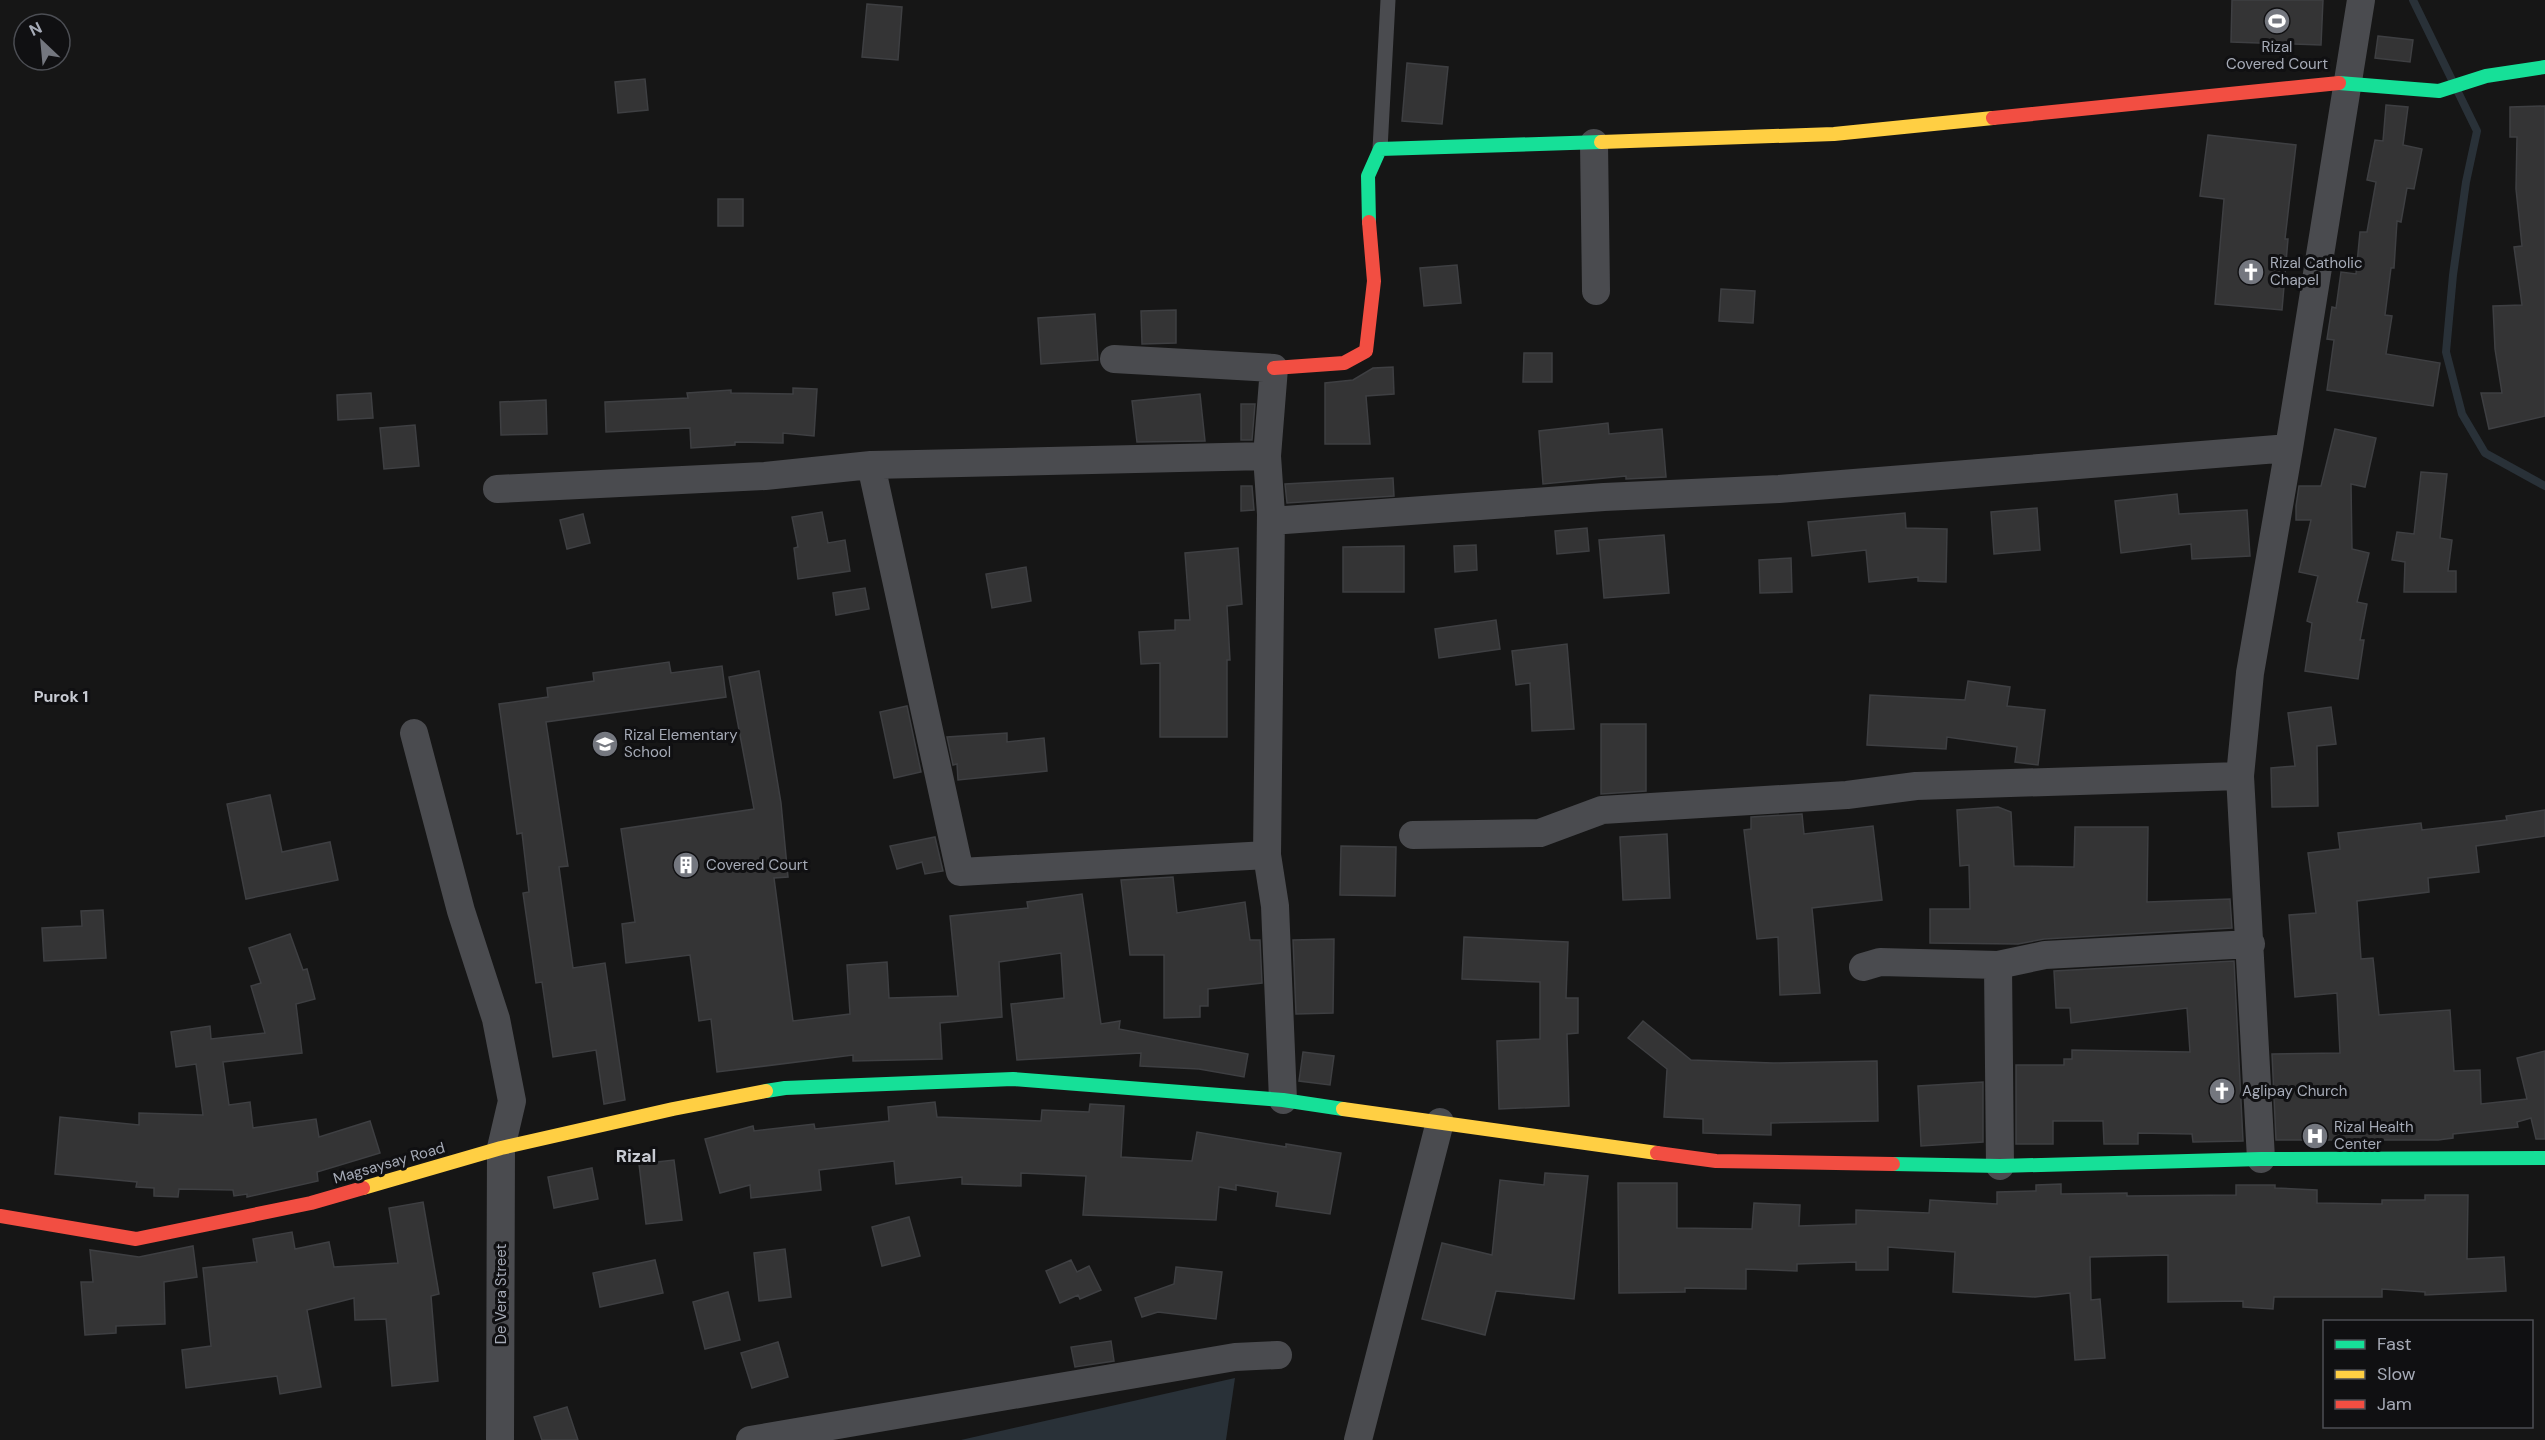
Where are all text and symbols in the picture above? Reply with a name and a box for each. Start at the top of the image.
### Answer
sports icon: Rizal Covered Court [2262,6,2292,36]
north arrow [12,12,72,72]
text: N [26,17,45,41]
place label: Rizal Covered Court [2226,37,2328,74]
place label: Rizal Catholic Chapel [2270,253,2363,290]
church icon: Rizal Catholic Chapel [2236,257,2266,287]
district label: Purok 1 [34,686,88,707]
place label: Rizal Elementary School [624,725,738,762]
school or university icon: Rizal Elementary School [590,729,620,759]
building icon: Covered Court [671,850,701,880]
place label: Covered Court [706,855,808,875]
church icon: Aglipay Church [2207,1076,2237,1106]
place label: Aglipay Church [2242,1081,2347,1101]
place label: Rizal Health Center [2334,1117,2414,1154]
hospital icon: Rizal Health Center [2300,1121,2330,1151]
street label: Magsaysay Road [331,1138,447,1188]
district label: Rizal [616,1144,656,1168]
street label: De Vera Street [491,1244,511,1344]
legend [2323,1320,2533,1428]
text: Fast [2377,1332,2412,1356]
text: Slow [2377,1362,2416,1386]
text: Jam [2377,1392,2412,1416]

